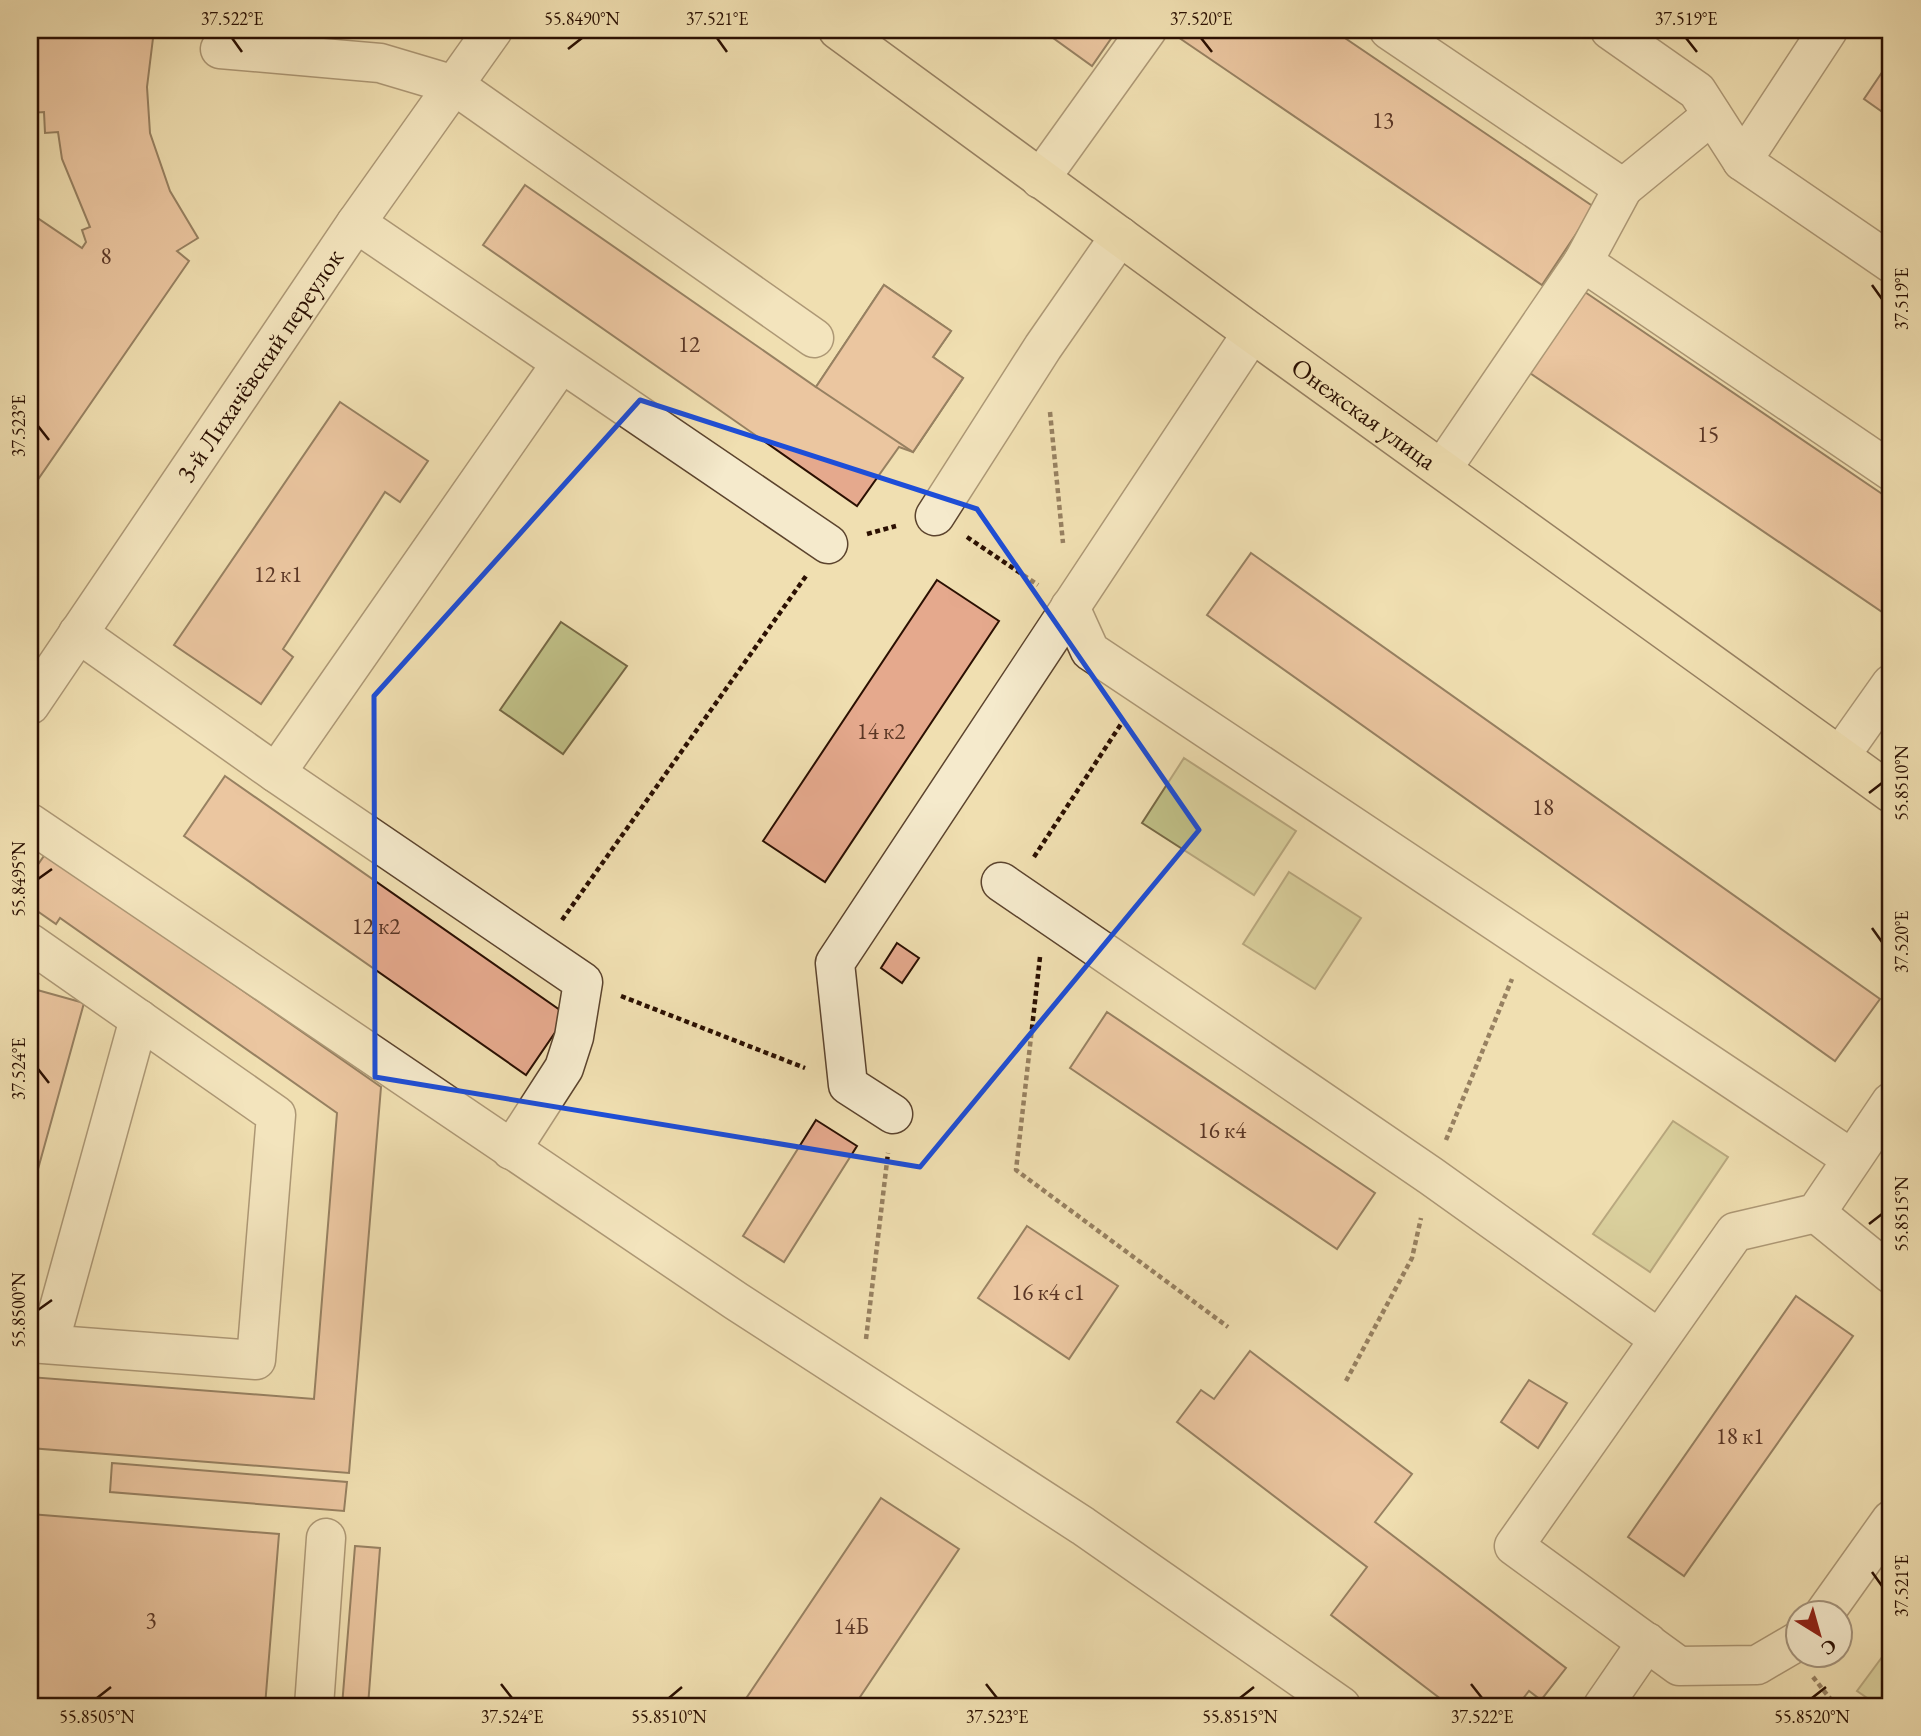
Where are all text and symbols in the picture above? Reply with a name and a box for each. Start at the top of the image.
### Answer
text: 37.522°E [201,7,263,30]
text: 55.8490°N [544,7,620,30]
text: 37.521°E [686,7,748,30]
text: 37.520°E [1170,7,1232,30]
text: 37.519°E [1655,7,1717,30]
house number: 13 [1372,105,1394,135]
house number: 8 [100,241,112,271]
street label: 3-й Лихачёвский переулок [169,241,351,489]
text: 37.519°E [1890,268,1913,330]
house number: 12 [678,329,700,359]
street label: Онежская улица [1285,350,1444,478]
text: 37.523°E [7,395,30,457]
house number: 15 [1697,419,1719,449]
house number: 12 к1 [254,559,302,589]
house number: 14 к2 [857,716,905,746]
text: 55.8510°N [1890,745,1913,821]
house number: 18 [1532,792,1554,822]
text: 55.8495°N [7,841,30,917]
house number: 12 к2 [352,911,400,941]
text: 37.520°E [1890,911,1913,973]
text: 37.524°E [7,1038,30,1100]
house number: 16 к4 [1198,1115,1247,1145]
text: 55.8515°N [1890,1176,1913,1252]
text: 55.8500°N [7,1272,30,1348]
house number: 16 к4 с1 [1011,1277,1085,1307]
house number: 18 к1 [1716,1421,1764,1451]
text: 37.521°E [1890,1555,1913,1617]
north arrow [1784,1600,1854,1670]
house number: 3 [145,1605,157,1635]
house number: 14Б [833,1611,869,1641]
text: С [1816,1633,1842,1661]
text: 55.8505°N [59,1705,135,1728]
text: 37.524°E [481,1705,543,1728]
text: 55.8510°N [631,1705,707,1728]
text: 37.523°E [966,1705,1028,1728]
text: 55.8515°N [1202,1705,1278,1728]
text: 37.522°E [1451,1705,1513,1728]
text: 55.8520°N [1774,1705,1850,1728]

